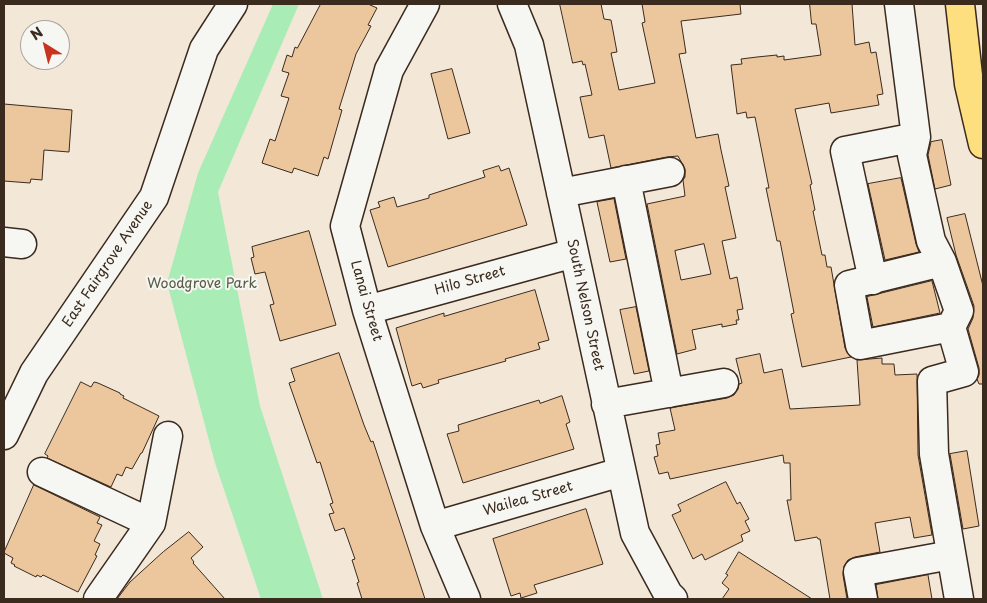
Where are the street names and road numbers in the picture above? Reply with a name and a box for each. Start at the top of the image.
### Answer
street label: East Fairgrove Avenue [59,198,157,330]
street label: South Nelson Street [563,238,607,372]
street label: Lanai Street [346,259,386,343]
street label: Hilo Street [433,263,507,299]
street label: Wailea Street [481,478,575,520]

